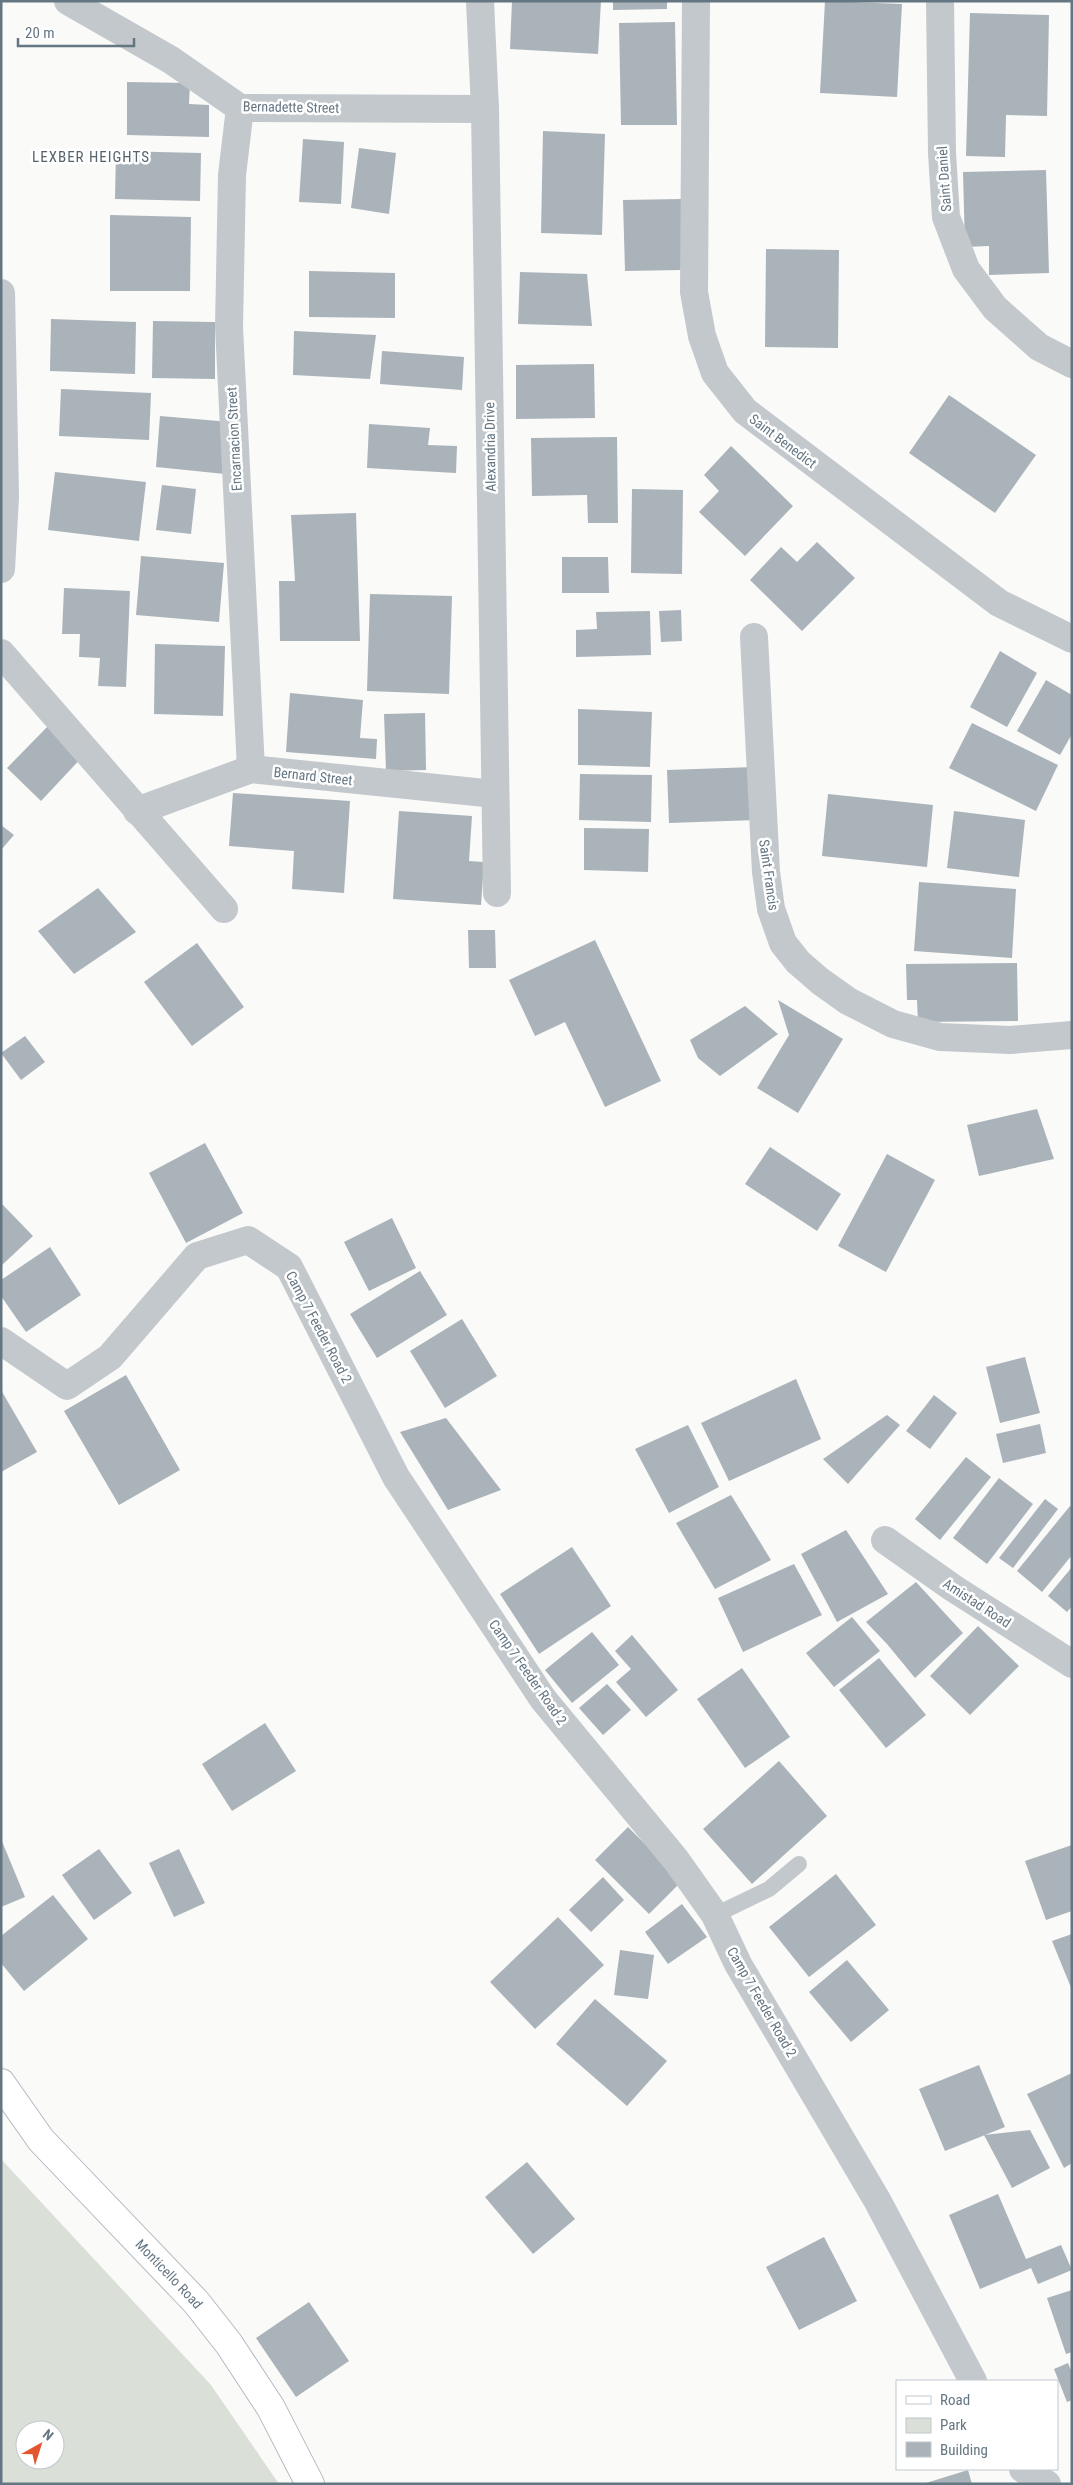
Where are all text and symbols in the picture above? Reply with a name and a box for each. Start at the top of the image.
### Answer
scale bar [18,15,134,47]
text: 20 m [25,24,55,42]
street label: Bernadette Street [243,98,339,116]
street label: Saint Daniel [934,146,954,212]
district label: LEXBER HEIGHTS [32,148,150,166]
street label: Encarnacion Street [223,387,245,491]
street label: Alexandria Drive [481,402,499,492]
street label: Saint Benedict [746,411,820,471]
street label: Bernard Street [273,764,353,788]
street label: Saint Francis [756,839,782,911]
street label: Camp 7 Feeder Road 2 [283,1268,355,1386]
street label: Amistad Road [940,1575,1014,1631]
street label: Camp 7 Feeder Road 2 [486,1616,570,1728]
street label: Camp 7 Feeder Road 2 [724,1944,800,2060]
street label: Monticello Road [132,2236,206,2312]
legend [896,2380,1058,2470]
text: Road [940,2391,970,2409]
text: Park [940,2416,967,2434]
north arrow [15,2420,65,2470]
text: N [40,2426,57,2444]
text: Building [940,2441,988,2459]

